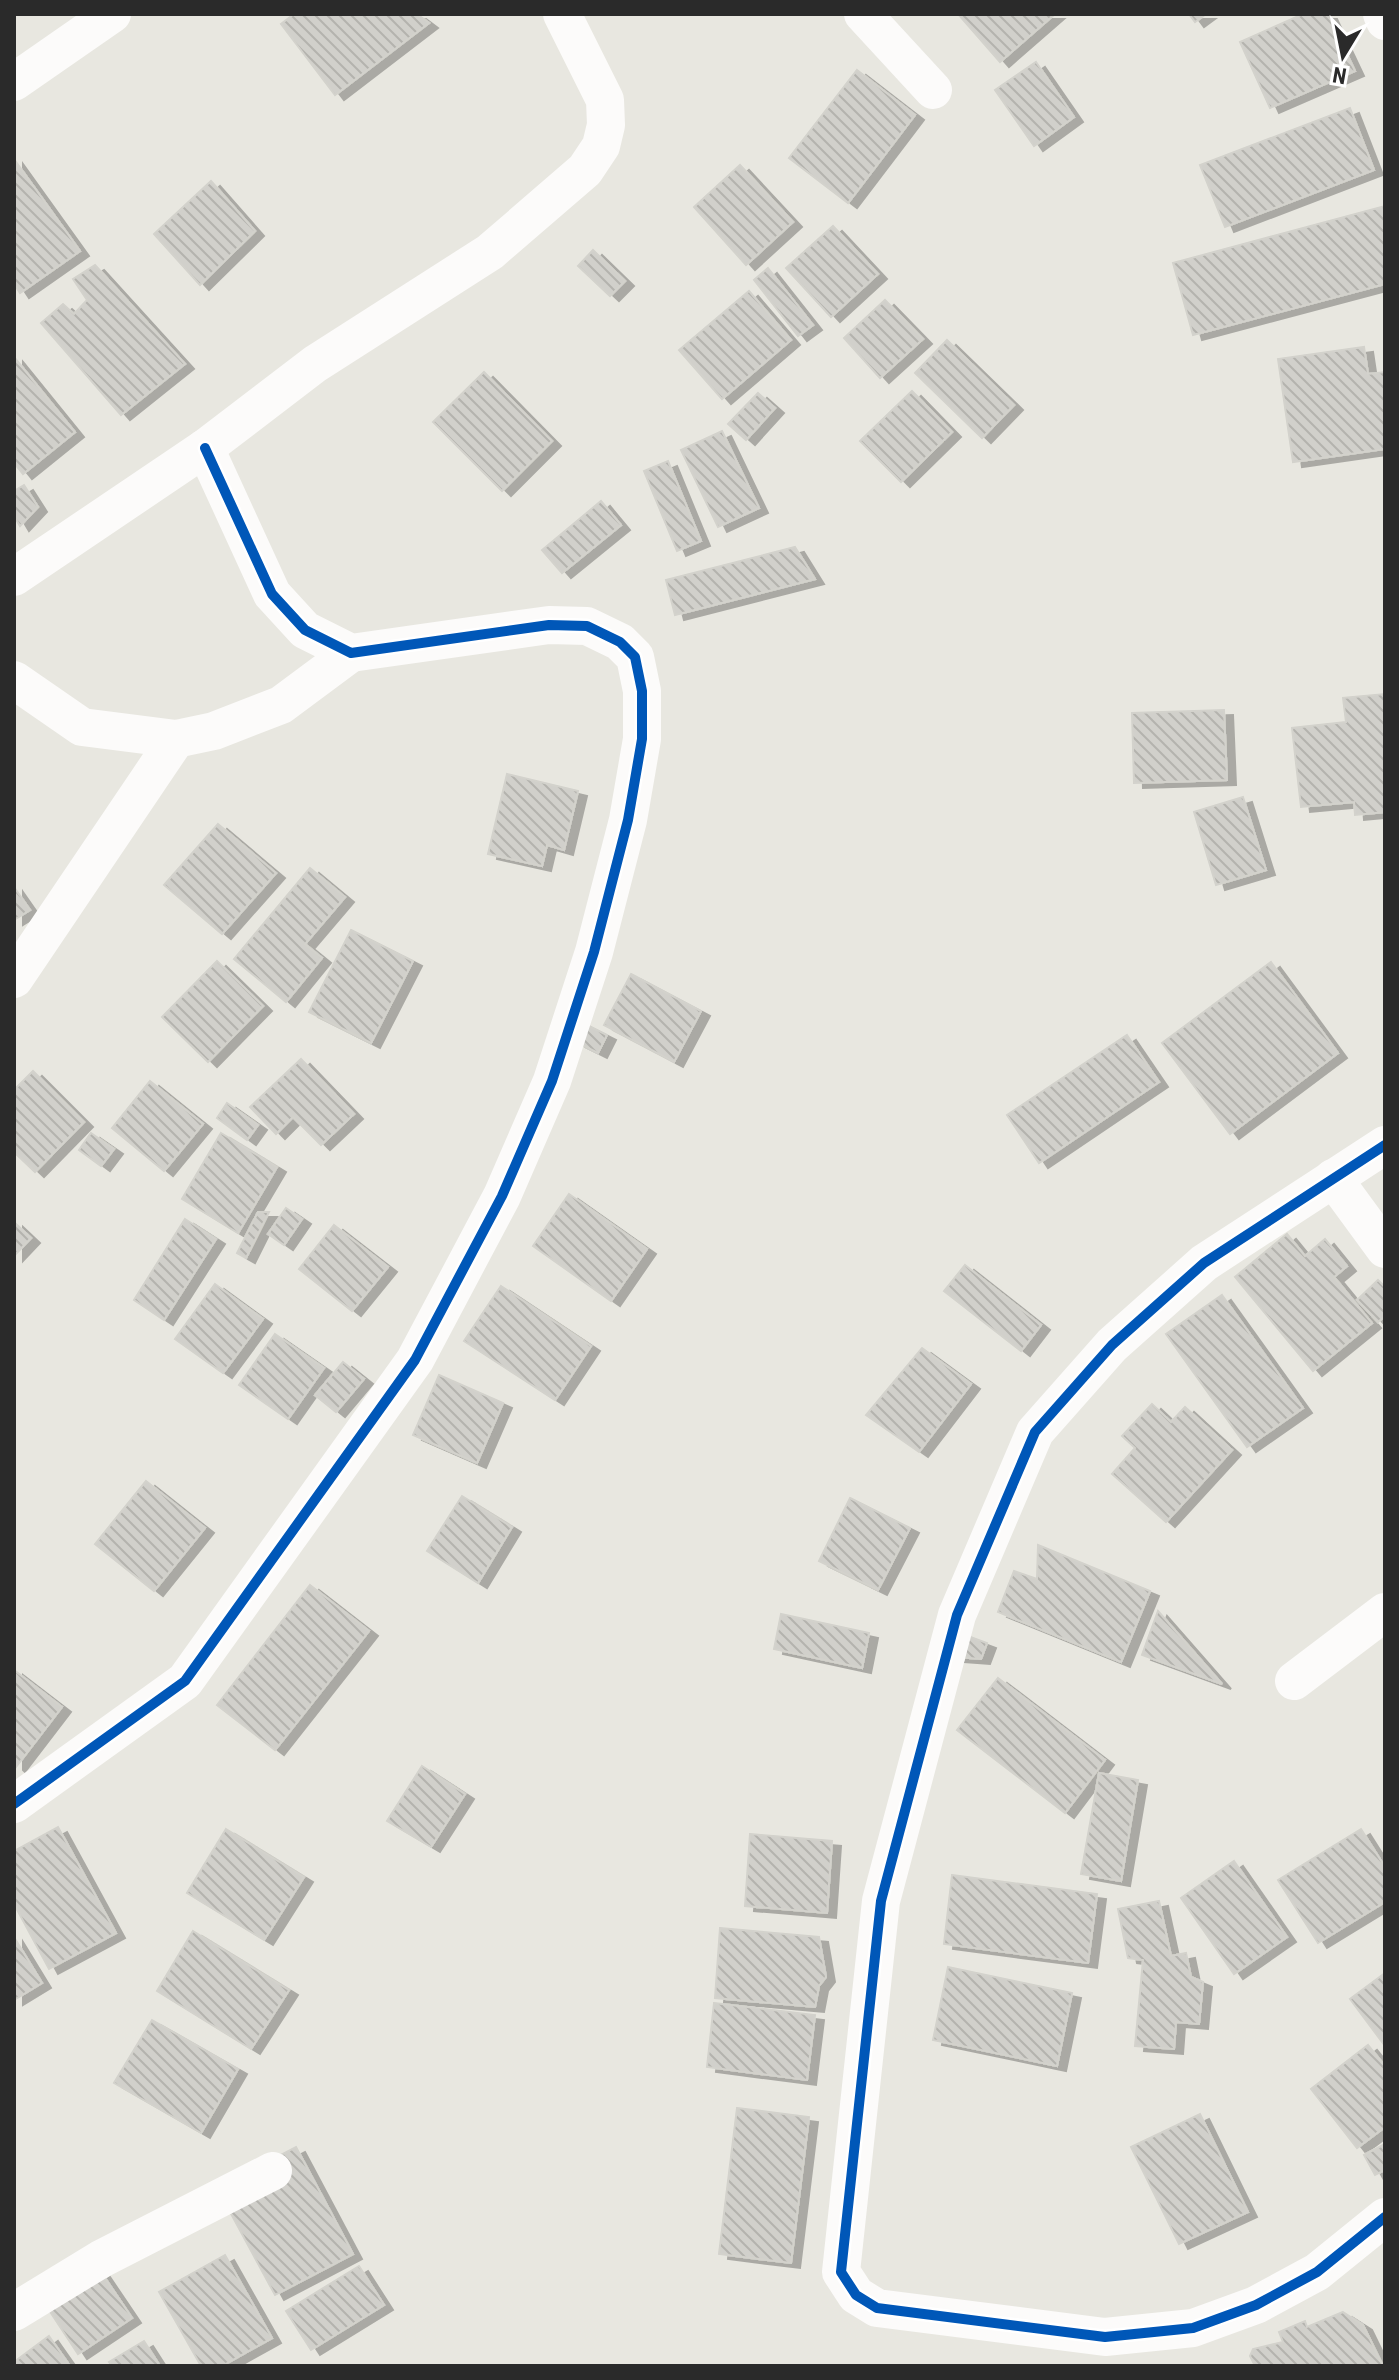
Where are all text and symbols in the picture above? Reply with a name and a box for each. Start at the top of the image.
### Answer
north arrow [1303,16,1383,96]
text: N [1331,62,1348,89]

